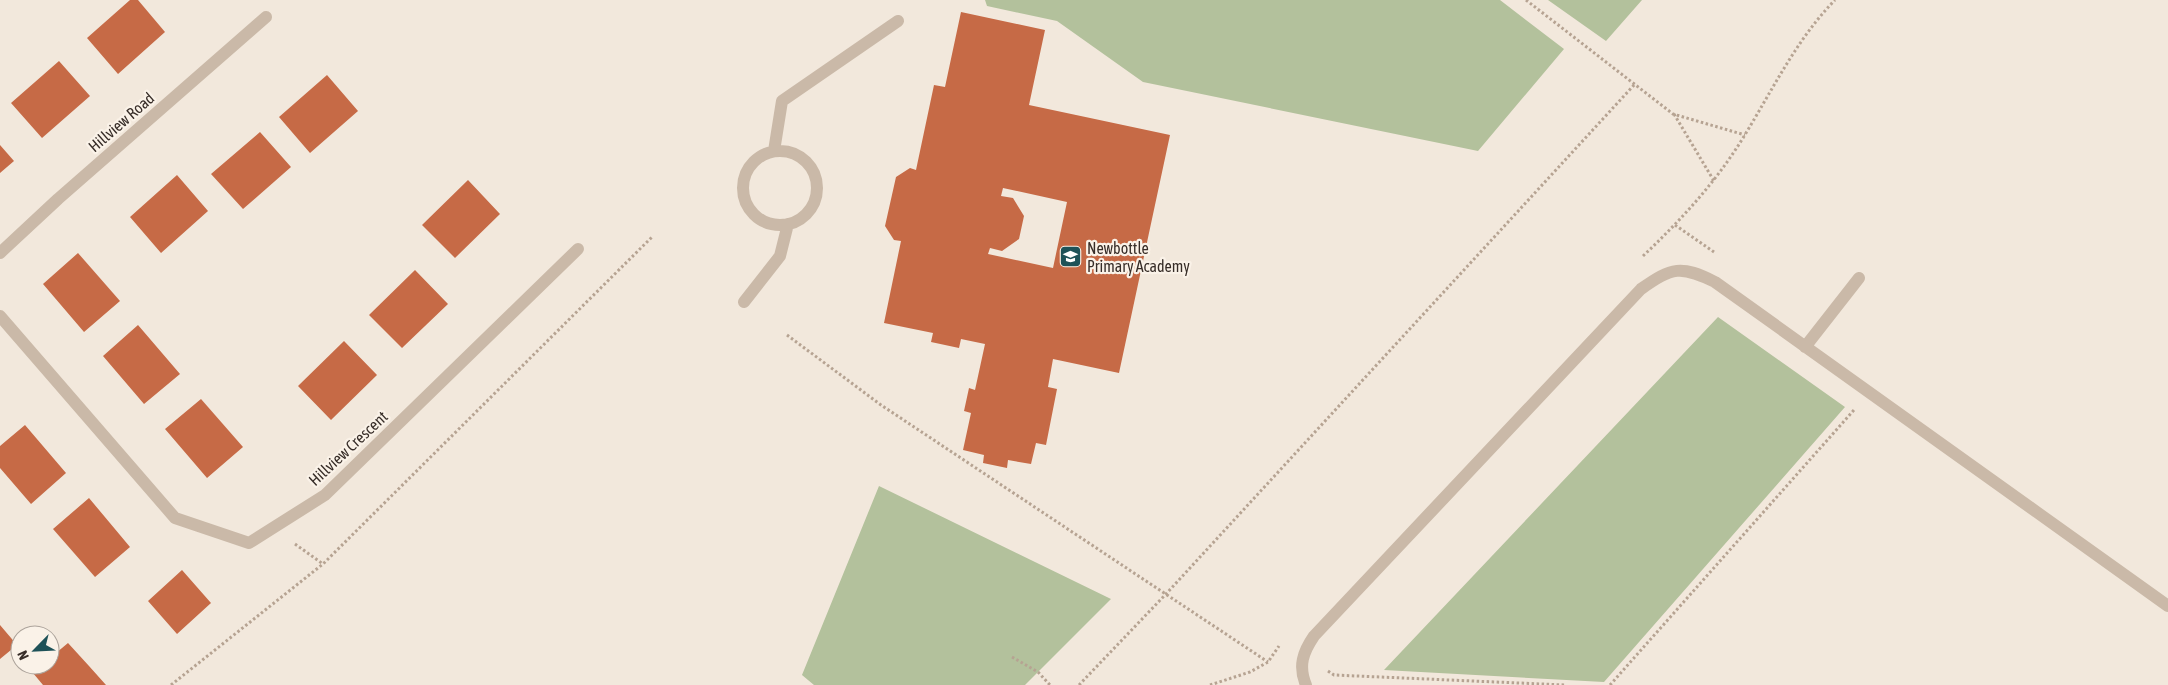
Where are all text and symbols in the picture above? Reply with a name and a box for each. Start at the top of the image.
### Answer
street label: Hillview Road [85,89,157,155]
place label: Newbottle Primary Academy [1087,239,1190,276]
school or university icon: Newbottle Primary Academy [1059,245,1083,269]
street label: Hillview Crescent [305,407,391,489]
north arrow [10,625,60,675]
text: N [14,648,32,662]

